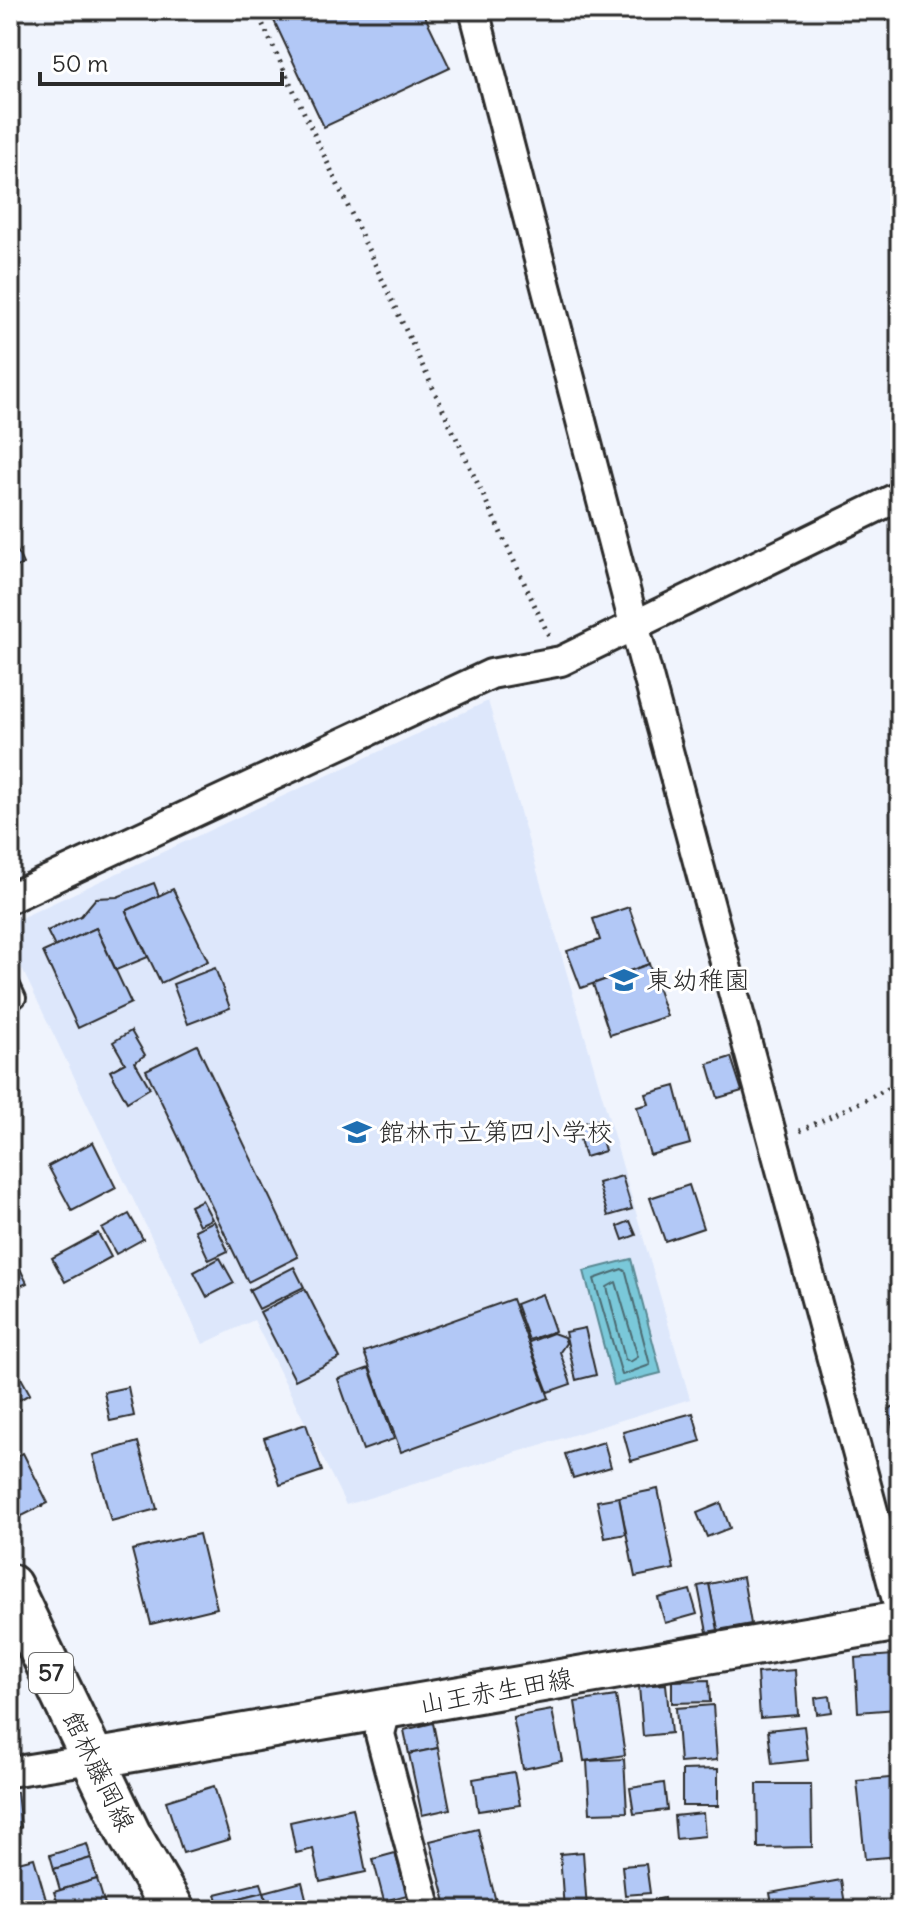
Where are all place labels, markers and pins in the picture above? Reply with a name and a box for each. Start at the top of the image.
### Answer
place label: 東幼稚園 [646,963,750,996]
school or university icon: 東幼稚園 [609,965,639,995]
place label: 館林市立第四小学校 [379,1115,613,1148]
school or university icon: 館林市立第四小学校 [342,1117,372,1147]

